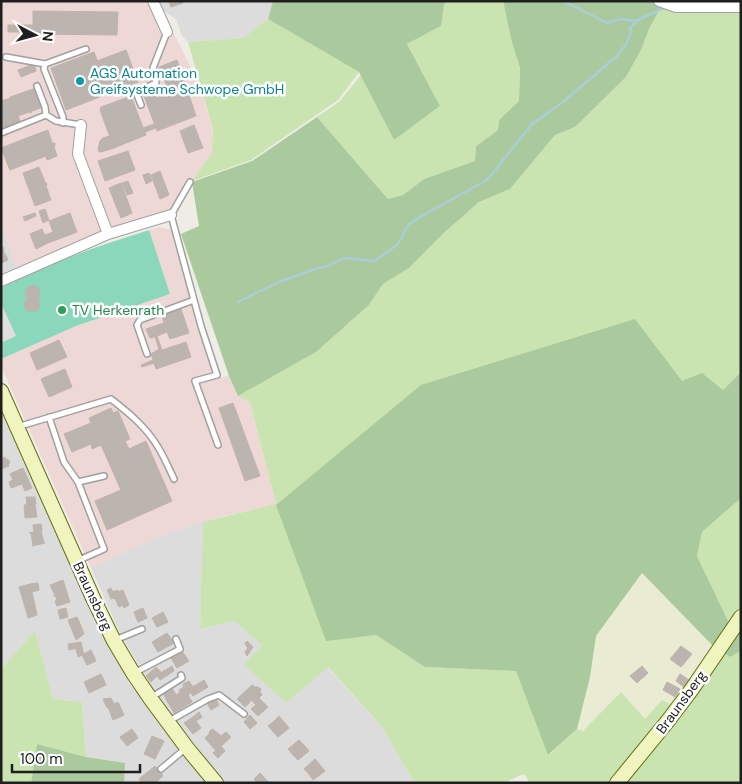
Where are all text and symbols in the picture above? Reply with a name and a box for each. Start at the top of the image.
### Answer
north arrow [10,10,60,60]
text: N [38,30,57,42]
place label: AGS Automation Greifsysteme Schwope GmbH [90,64,284,98]
marker: AGS Automation Greifsysteme Schwope GmbH [74,75,86,87]
place label: TV Herkenrath [72,301,164,319]
marker: TV Herkenrath [56,304,68,316]
street label: Braunsberg [69,559,117,633]
street label: Braunsberg [652,667,710,737]
scale bar [12,742,140,774]
text: 100 m [20,749,63,769]

